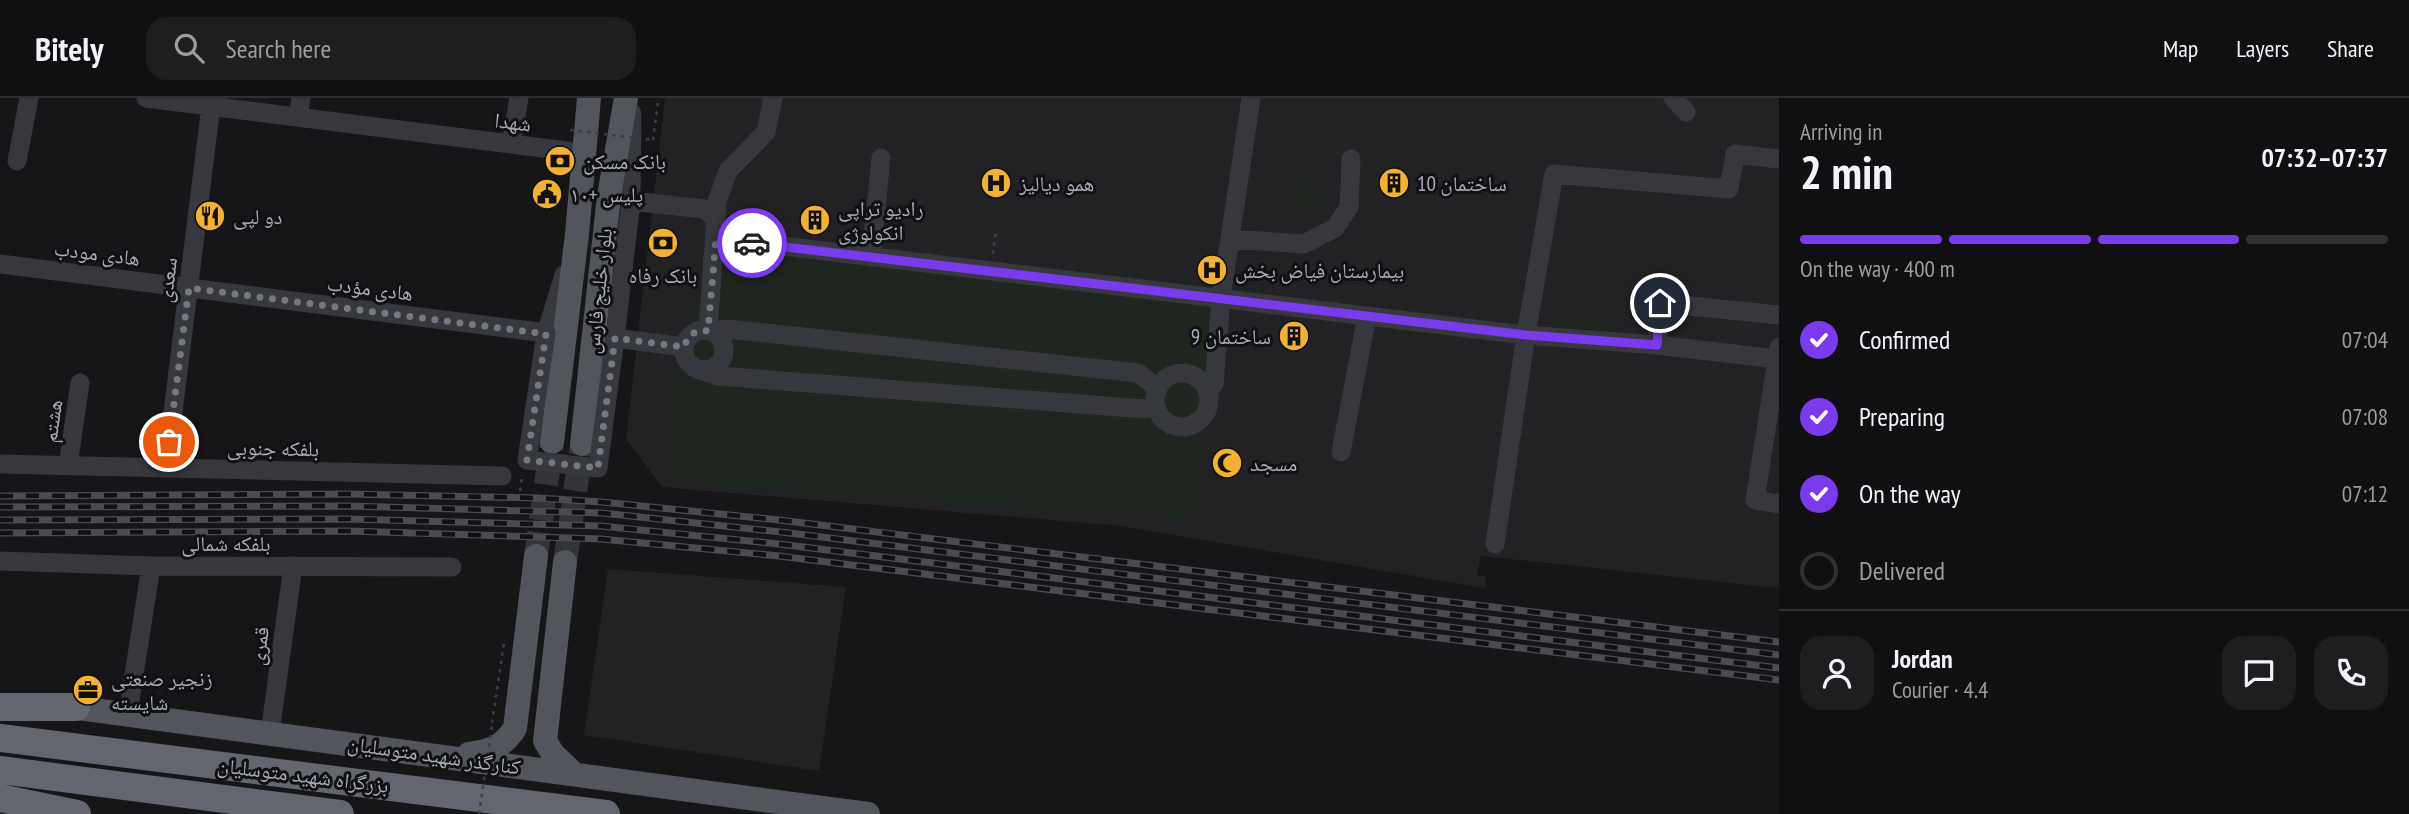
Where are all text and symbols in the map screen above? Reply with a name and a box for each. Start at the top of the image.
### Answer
search box [146,17,636,80]
text: Bitely [35,27,104,70]
icon: search [170,29,208,67]
text: Search here [226,32,331,65]
text: Map [2163,33,2198,64]
text: Layers [2236,33,2289,64]
text: Share [2327,33,2374,64]
street label: شهدا [493,106,533,138]
text: Arriving in [1800,117,1882,146]
text: 07:32–07:37 [2261,141,2388,174]
text: 2 min [1800,142,1893,202]
bank icon: بانک مسکن [543,144,577,178]
place label: بانک مسکن [583,148,666,175]
hospital icon: همو دیالیز [979,166,1013,200]
building icon: ساختمان 10 [1377,166,1411,200]
place label: همو دیالیز [1018,170,1094,197]
place label: ساختمان 10 [1417,170,1507,197]
public building icon: پلیس +۱۰ [530,177,564,211]
place label: پلیس +۱۰ [570,181,643,208]
place label: رادیو تراپی انکولوژی [838,195,924,246]
restaurant icon: دو لپی [193,199,227,233]
place label: دو لپی [233,203,282,230]
building icon: رادیو تراپی انکولوژی [798,203,832,237]
courier [717,208,787,278]
icon: car [733,224,771,262]
bank icon: بانک رفاه [646,226,680,260]
street label: بلوار خلیج فارس [578,227,618,355]
street label: هادی مودب [52,234,142,272]
hospital icon: بیمارستان فیاض بخش [1195,253,1229,287]
text: On the way · 400 m [1800,254,1955,283]
street label: سعدی [151,256,183,304]
place label: بیمارستان فیاض بخش [1235,257,1404,284]
place label: بانک رفاه [629,262,697,289]
street label: هادی مؤدب [325,269,415,307]
pin [1630,273,1690,333]
icon: home [1641,284,1679,322]
building icon: ساختمان 9 [1277,319,1311,353]
icon: check [1800,321,1838,359]
place label: ساختمان 9 [1191,323,1271,350]
text: Confirmed [1859,323,1950,356]
text: 07:04 [2342,325,2388,354]
street label: هشتم [36,398,69,444]
icon: check [1800,398,1838,436]
text: Preparing [1859,400,1945,433]
text: 07:08 [2342,402,2388,431]
pin [139,412,199,472]
icon: bag [150,423,188,461]
street label: بلفکه جنوبی [227,434,319,462]
mosque icon: مسجد [1210,446,1244,480]
place label: مسجد [1250,450,1297,477]
icon: check [1800,475,1838,513]
text: On the way [1859,477,1961,510]
text: 07:12 [2342,479,2388,508]
street label: بلفکه شمالی [181,530,271,557]
text: Delivered [1859,554,1945,587]
street label: قمری [243,625,275,667]
button: person [1800,636,1874,710]
button: chat [2222,636,2296,710]
button: phone [2314,636,2388,710]
text: Jordan [1892,642,1953,675]
place label: زنجیر صنعتی شایسته [111,665,213,716]
office icon: زنجیر صنعتی شایسته [71,673,105,707]
text: Courier · 4.4 [1892,675,1988,704]
street label: کنارگذر شهید متوسلیان [346,729,523,781]
street label: بزرگراه شهید متوسلیان [216,751,390,799]

